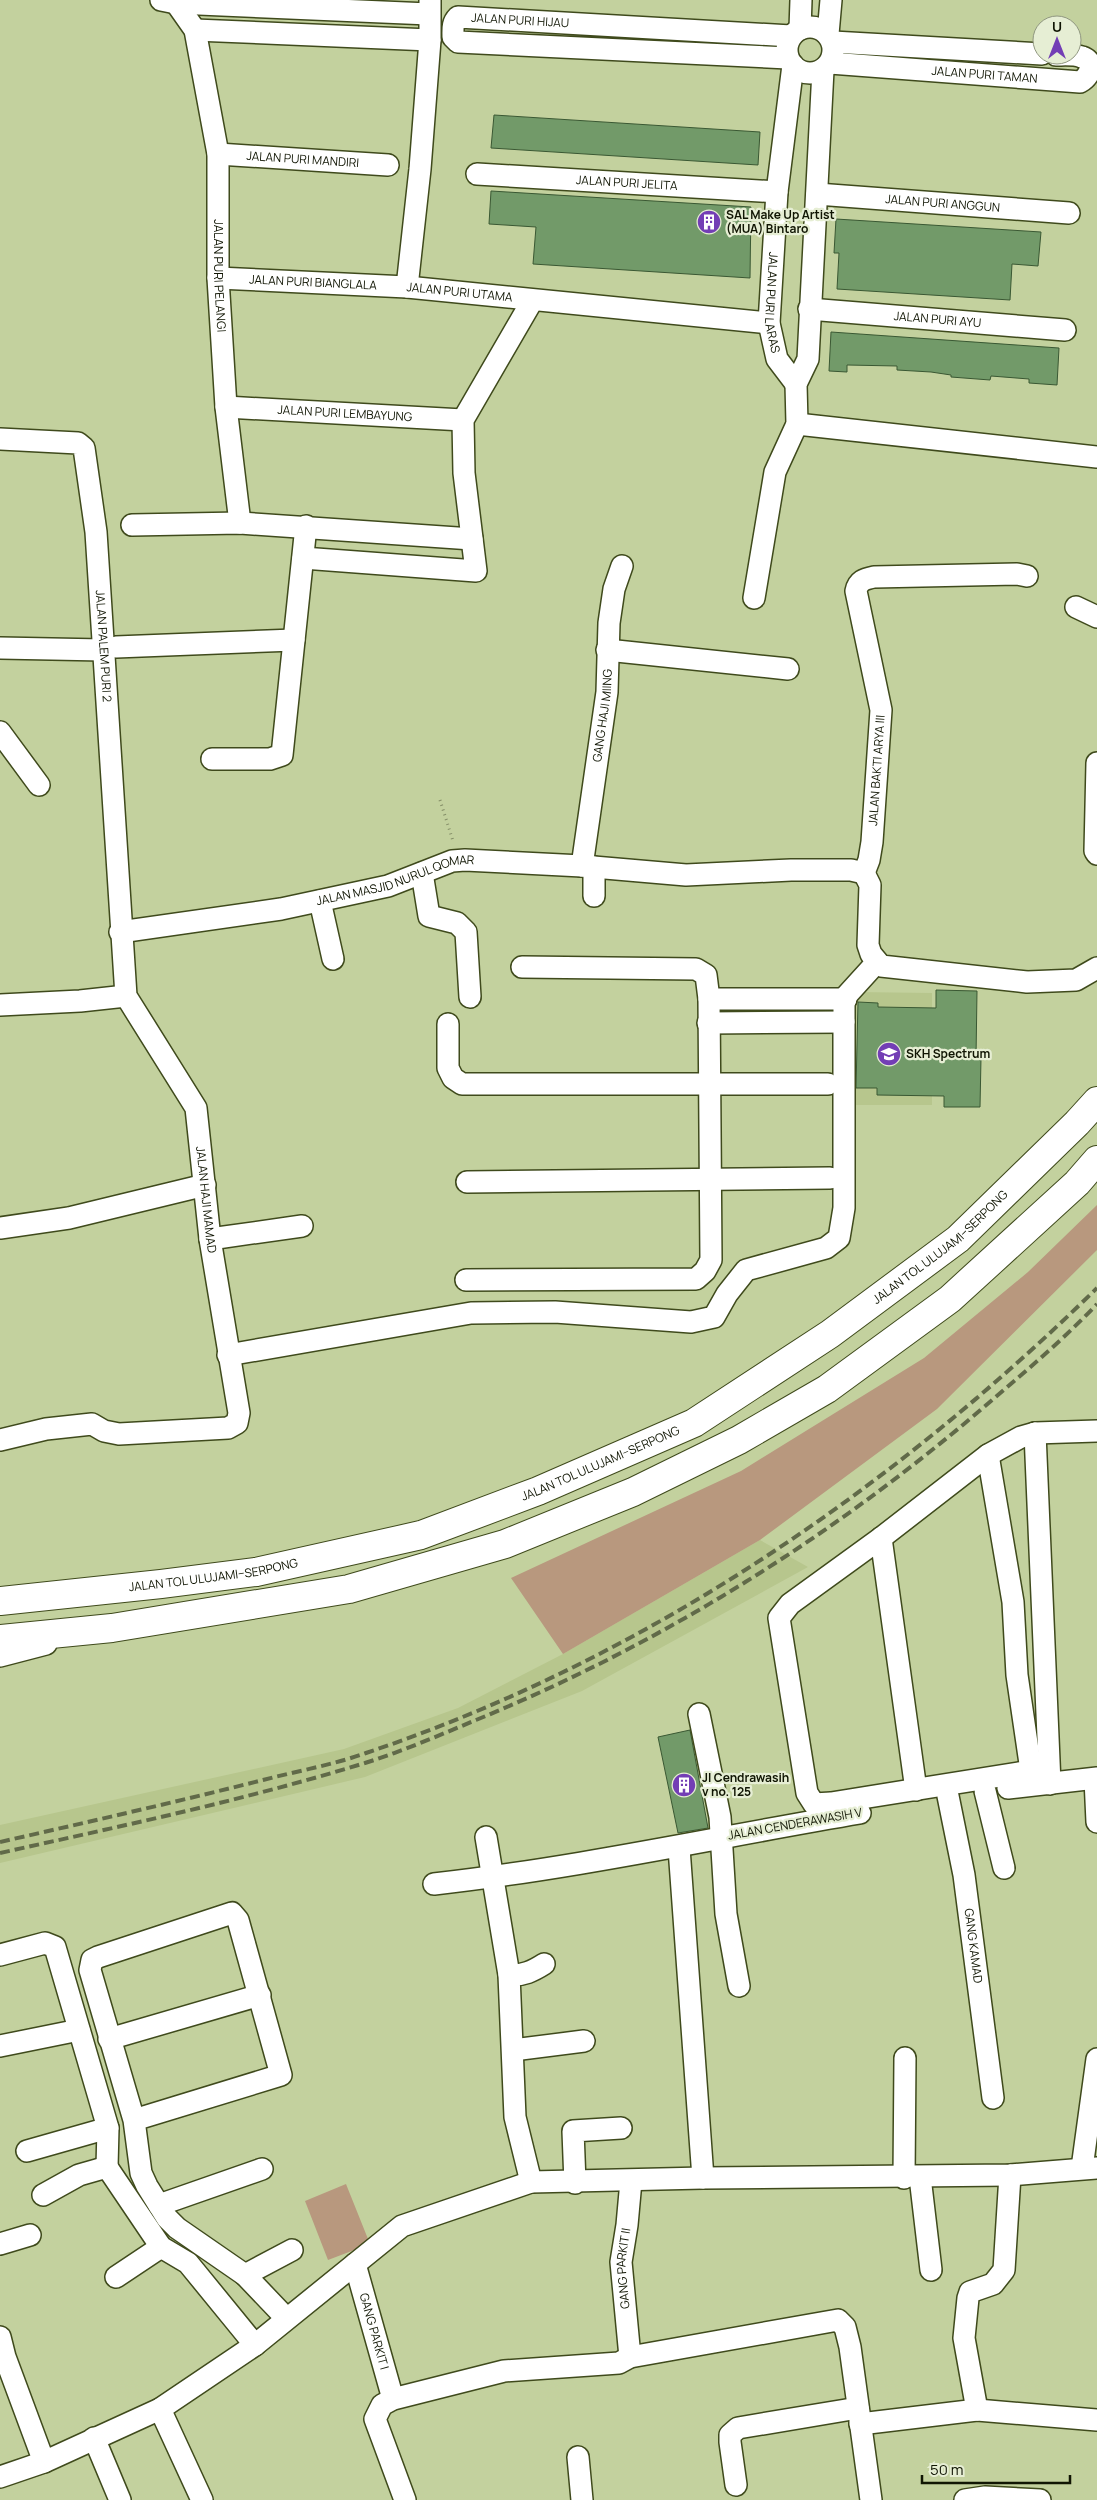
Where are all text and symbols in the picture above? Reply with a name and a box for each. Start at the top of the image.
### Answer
street label: JALAN PURI HIJAU [471,9,570,31]
north arrow [1032,15,1082,65]
text: U [1052,17,1062,36]
street label: JALAN PURI TAMAN [931,62,1038,87]
street label: JALAN PURI MANDIRI [246,147,360,171]
street label: JALAN PURI JELITA [575,171,678,194]
street label: JALAN PURI ANGGUN [885,190,1001,216]
place label: SAL Make Up Artist (MUA) Bintaro [726,206,835,237]
building icon: SAL Make Up Artist (MUA) Bintaro [696,209,722,235]
street label: JALAN PURI PELANGI [210,219,230,333]
street label: JALAN PURI LARAS [761,251,784,355]
street label: JALAN PURI BIANGLALA [249,270,378,294]
street label: JALAN PURI UTAMA [406,278,514,305]
street label: JALAN PURI AYU [893,307,982,331]
street label: JALAN PURI LEMBAYUNG [277,401,413,425]
street label: JALAN PALEM PURI 2 [92,589,116,703]
street label: GANG HAJI MIING [588,668,616,763]
street label: JALAN BAKTI ARYA III [864,714,889,826]
street label: JALAN MASJID NURUL QOMAR [315,851,475,909]
school or university icon: SKH Spectrum [876,1041,902,1067]
place label: SKH Spectrum [906,1045,991,1062]
street label: JALAN HAJI MAMAD [192,1145,221,1254]
street label: JALAN TOL ULUJAMI–SERPONG [869,1186,1012,1308]
street label: JALAN TOL ULUJAMI–SERPONG [519,1421,683,1505]
street label: JALAN TOL ULUJAMI–SERPONG [128,1554,300,1595]
place label: Jl Cendrawasih v no. 125 [702,1769,789,1800]
building icon: Jl Cendrawasih v no. 125 [671,1772,697,1798]
street label: JALAN CENDERAWASIH V [727,1803,864,1844]
street label: GANG KAMAD [960,1907,987,1984]
street label: GANG PARKIT II [612,2227,634,2310]
street label: GANG PARKIT I [356,2291,393,2371]
scale bar [922,2452,1070,2484]
text: 50 m [930,2459,964,2480]

